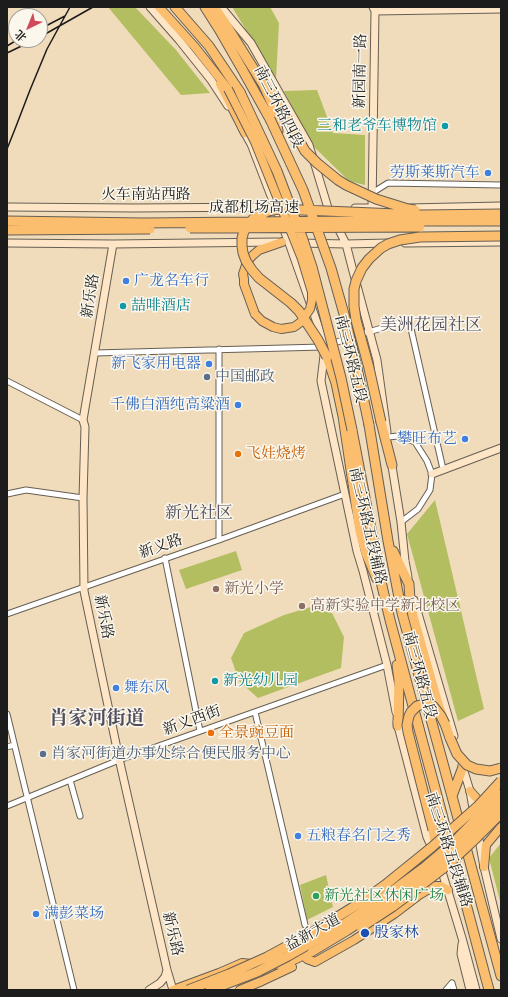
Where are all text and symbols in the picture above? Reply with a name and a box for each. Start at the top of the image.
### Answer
north arrow [8,8,48,48]
text: 北 [11,26,30,46]
street label: 新园南一路 [351,33,371,109]
street label: 南三环路四段 [250,63,306,151]
place label: 三和老爷车博物馆 [317,117,437,135]
marker: 三和老爷车博物馆 [440,121,450,131]
place label: 劳斯莱斯汽车 [390,164,480,182]
marker: 劳斯莱斯汽车 [483,168,493,178]
street label: 火车南站西路 [101,186,191,204]
street label: 成都机场高速 [209,199,299,217]
street label: 新乐路 [79,272,103,320]
place label: 广龙名车行 [134,272,209,290]
marker: 广龙名车行 [121,276,131,286]
place label: 喆啡酒店 [131,297,191,315]
marker: 喆啡酒店 [118,301,128,311]
street label: 南三环路五段 [330,313,370,405]
district label: 美洲花园社区 [380,316,482,336]
place label: 新飞家用电器 [111,355,201,373]
marker: 新飞家用电器 [204,359,214,369]
place label: 中国邮政 [215,368,275,386]
marker: 中国邮政 [202,372,212,382]
place label: 千佛白酒纯高粱酒 [110,396,230,414]
marker: 千佛白酒纯高粱酒 [233,400,243,410]
place label: 攀旺布艺 [397,430,457,448]
marker: 攀旺布艺 [460,434,470,444]
place label: 飞娃烧烤 [246,445,306,463]
marker: 飞娃烧烤 [233,449,243,459]
street label: 南三环路五段辅路 [345,466,389,586]
district label: 新光社区 [165,504,233,524]
street label: 新义路 [137,531,185,563]
place label: 新光小学 [224,580,284,598]
marker: 新光小学 [211,584,221,594]
street label: 新乐路 [90,593,116,641]
place label: 高新实验中学新北校区 [310,597,460,615]
marker: 高新实验中学新北校区 [297,601,307,611]
street label: 南三环路五段 [399,629,439,721]
place label: 新光幼儿园 [223,672,298,690]
marker: 新光幼儿园 [210,676,220,686]
place label: 舞东风 [124,679,169,697]
marker: 舞东风 [111,683,121,693]
street label: 新义西街 [161,702,223,740]
district label: 肖家河街道 [50,708,144,730]
place label: 全景豌豆面 [219,724,294,742]
marker: 全景豌豆面 [206,728,216,738]
place label: 肖家河街道办事处综合便民服务中心 [51,745,291,763]
marker: 肖家河街道办事处综合便民服务中心 [38,749,48,759]
street label: 南三环路五段辅路 [421,790,475,910]
place label: 五粮春名门之秀 [306,827,411,845]
marker: 五粮春名门之秀 [293,831,303,841]
place label: 新光社区休闲广场 [324,887,444,905]
marker: 新光社区休闲广场 [311,891,321,901]
place label: 满彭菜场 [44,905,104,923]
marker: 满彭菜场 [31,909,41,919]
street label: 新乐路 [158,910,186,958]
street label: 益新大道 [282,911,344,955]
place label: 殷家林 [374,924,419,942]
marker: 殷家林 [359,927,371,939]

